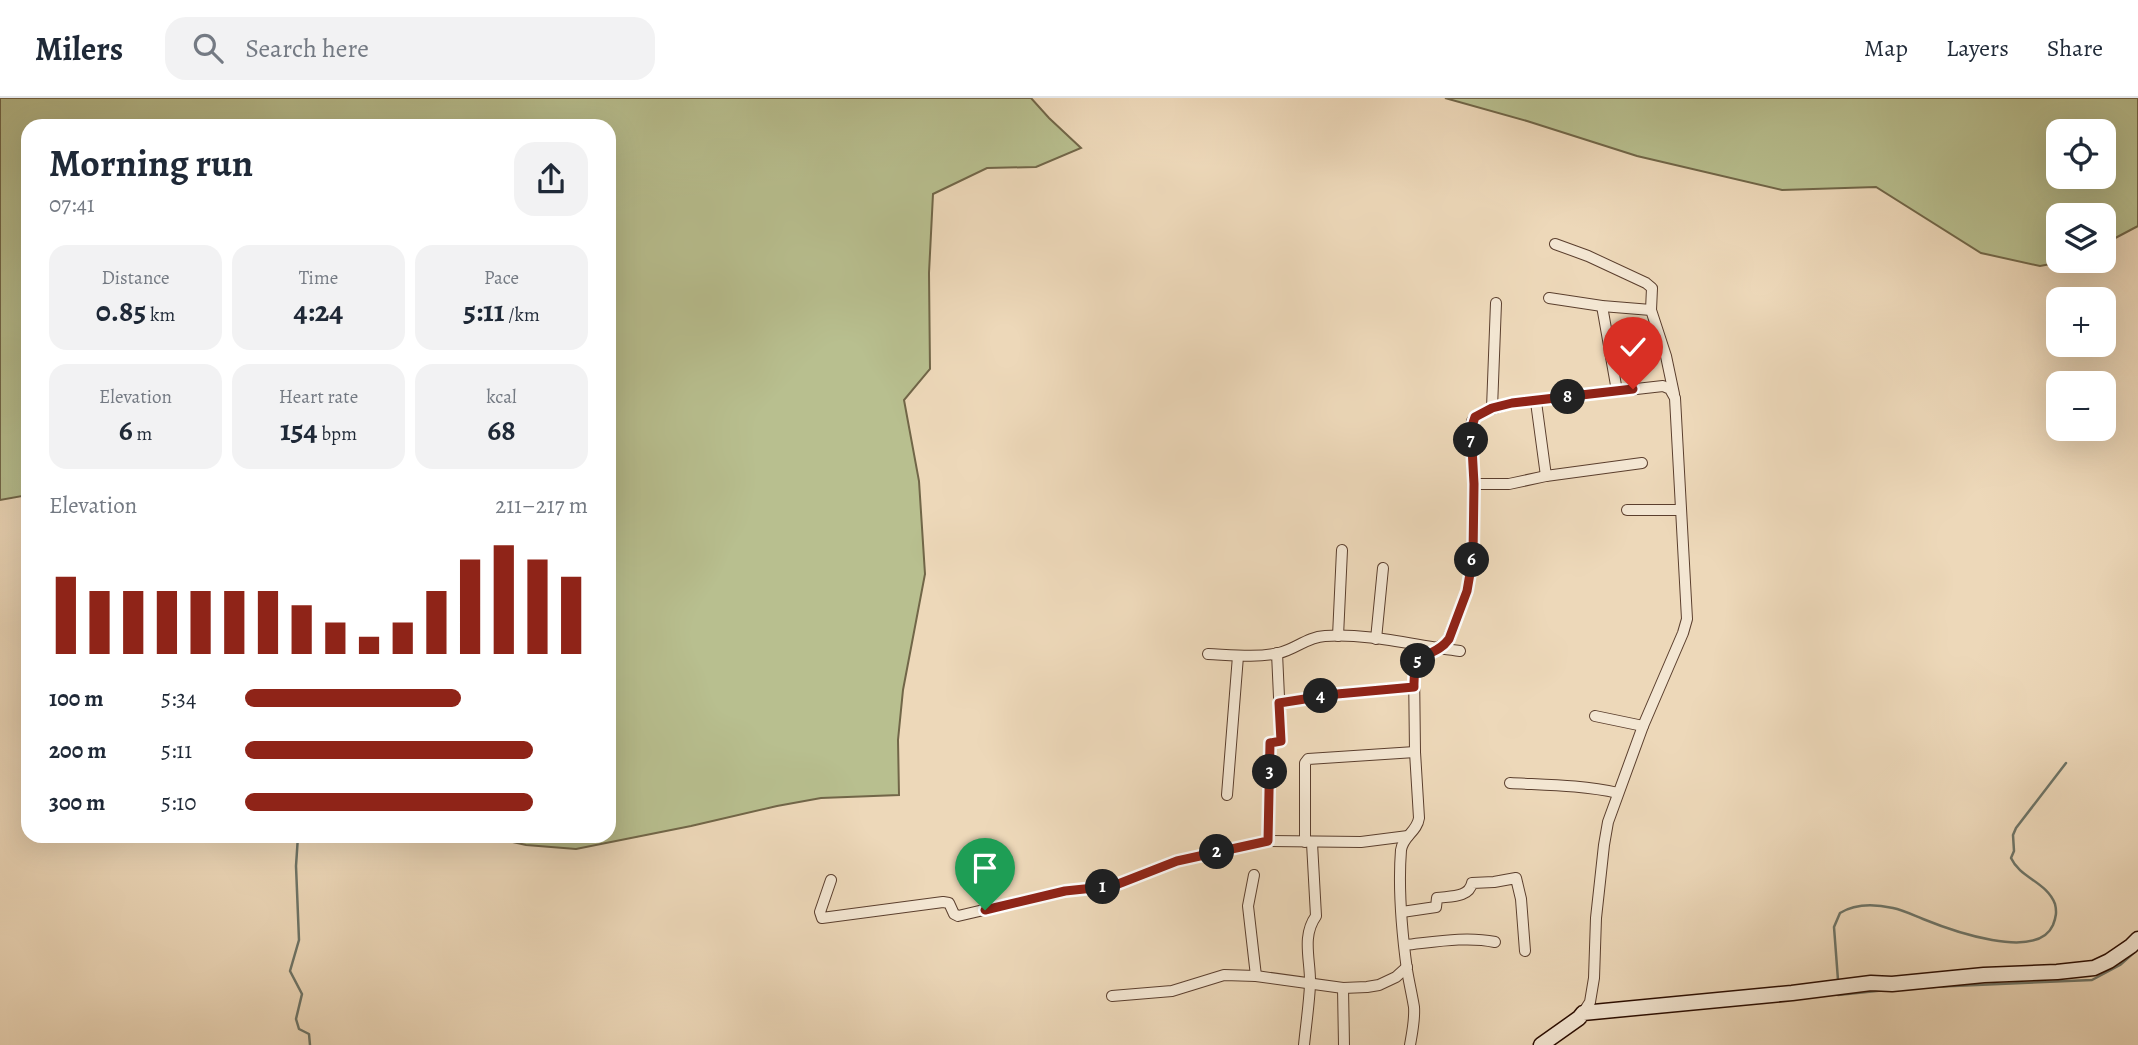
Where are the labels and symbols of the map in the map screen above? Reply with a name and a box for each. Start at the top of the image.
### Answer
pin [1603,317,1663,389]
pin: 8 [1550,380,1586,414]
pin: 7 [1454,422,1488,458]
pin: 6 [1454,542,1490,578]
pin: 5 [1400,644,1436,678]
pin: 4 [1304,678,1338,714]
pin: 3 [1252,754,1288,790]
pin: 2 [1200,834,1234,870]
pin [955,838,1015,910]
pin: 1 [1086,870,1120,904]

